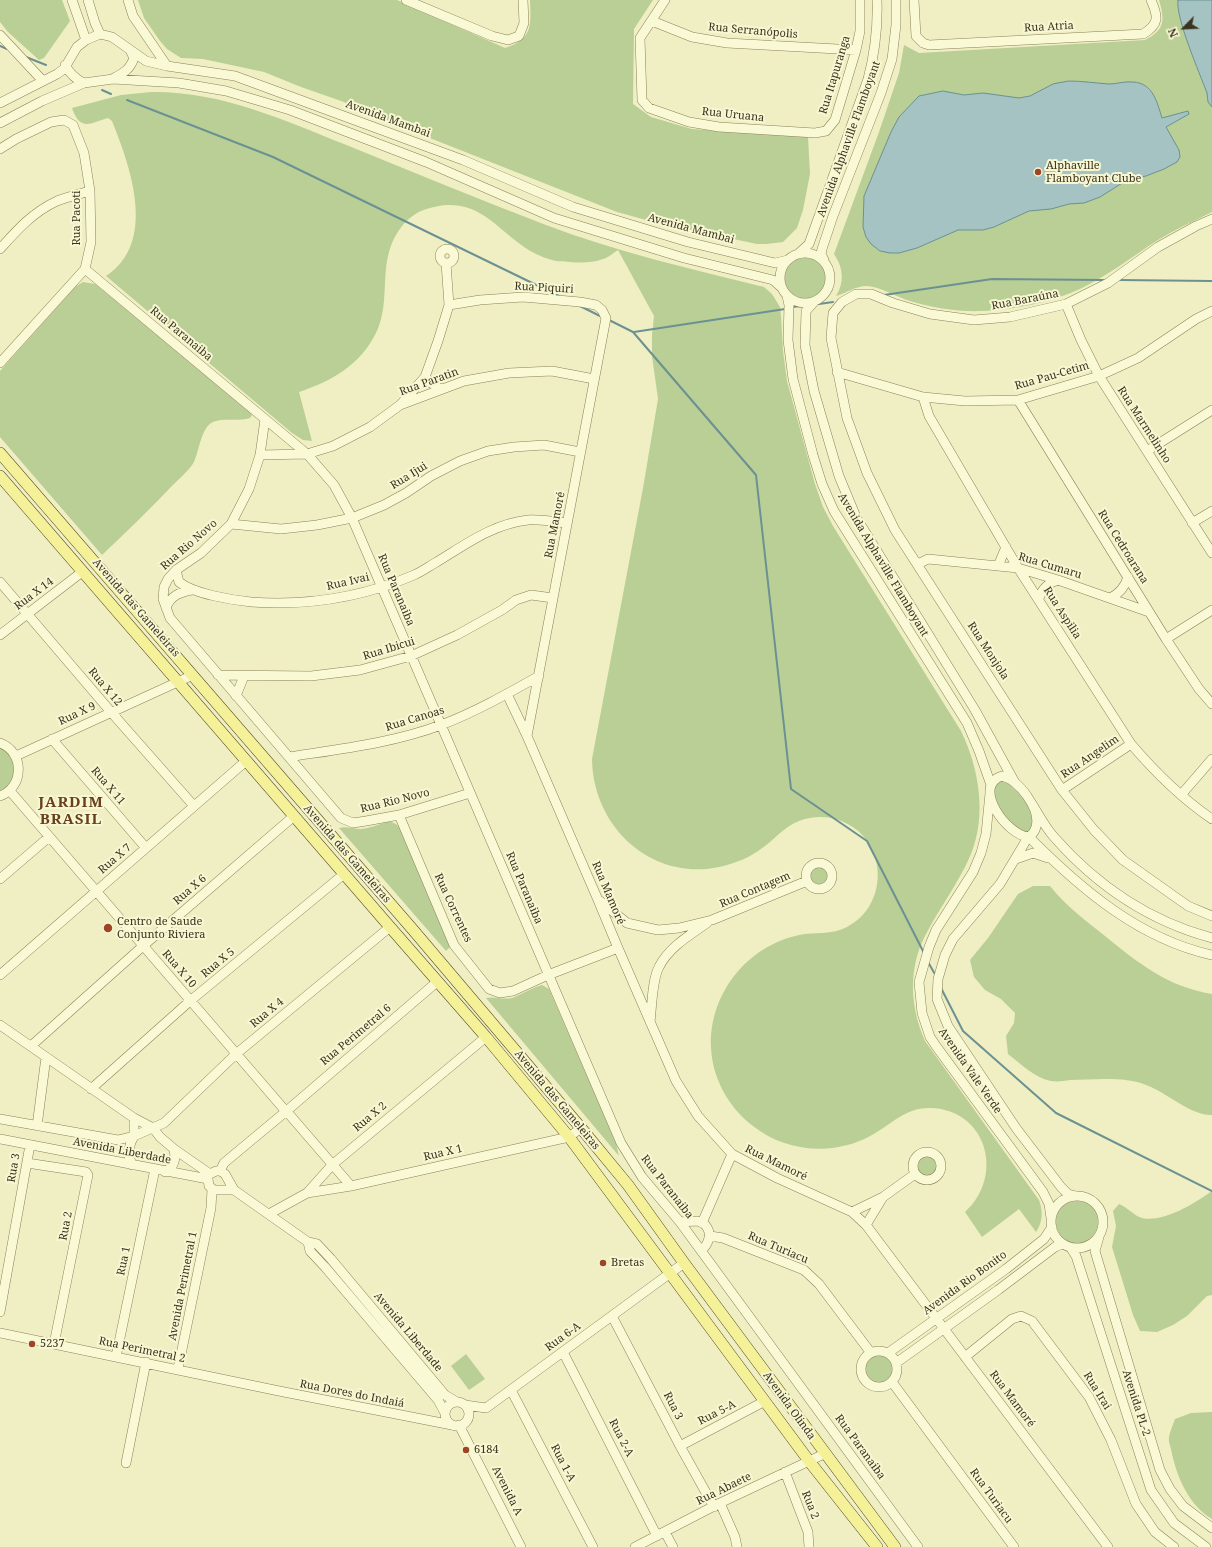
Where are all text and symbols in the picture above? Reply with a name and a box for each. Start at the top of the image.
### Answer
north arrow [1164,8,1204,48]
street label: Rua Atria [1024,19,1074,35]
street label: Rua Serranópolis [708,21,798,41]
text: N [1164,26,1181,40]
street label: Rua Itapuranga [817,34,853,116]
street label: Avenida Alphaville Flamboyant [815,59,883,219]
street label: Avenida Mambai [344,98,432,140]
street label: Rua Uruana [701,105,765,125]
place label: Alphaville Flamboyant Clube [1046,159,1141,185]
marker: Alphaville Flamboyant Clube [1033,167,1043,177]
street label: Rua Pacoti [70,190,84,246]
street label: Avenida Mambai [646,211,736,247]
street label: Rua Piquiri [514,280,574,296]
street label: Rua Baraúna [990,287,1060,313]
street label: Rua Paranaiba [147,304,215,364]
street label: Rua Pau-Cetim [1013,359,1091,393]
street label: Rua Paratin [398,365,460,399]
street label: Rua Marmelinho [1114,384,1174,466]
street label: Rua Ijui [388,460,430,492]
street label: Rua Mamoré [542,491,568,559]
street label: Avenida Alphaville Flamboyant [835,491,931,639]
street label: Rua Cedroarana [1095,508,1151,586]
street label: Rua Rio Novo [158,517,220,573]
street label: Rua Cumaru [1017,550,1083,582]
street label: Rua Paranaiba [375,552,417,628]
street label: Avenida das Gameleiras [90,556,182,660]
street label: Rua Ivai [325,571,371,593]
street label: Rua X 14 [12,575,56,613]
street label: Rua Aspilia [1040,585,1084,641]
street label: Rua Monjola [964,620,1012,682]
street label: Rua Ibicui [361,635,417,663]
street label: Rua X 12 [85,665,125,709]
street label: Rua X 9 [56,700,98,728]
street label: Rua Canoas [384,704,446,734]
street label: Rua Angelim [1058,733,1122,781]
street label: Rua X 11 [88,764,128,808]
street label: Rua Rio Novo [359,786,431,816]
district label: JARDIM BRASIL [38,794,104,829]
street label: Avenida das Gameleiras [301,802,393,906]
street label: Rua X 7 [96,841,134,877]
street label: Rua Paranaiba [503,850,545,926]
street label: Rua Mamoré [589,859,627,927]
street label: Rua Contagem [718,869,792,911]
street label: Rua Correntes [431,871,475,945]
street label: Rua X 6 [171,872,209,908]
place label: Centro de Saude Conjunto Riviera [117,915,205,941]
marker: Centro de Saude Conjunto Riviera [102,922,114,934]
street label: Rua X 5 [199,945,237,981]
street label: Rua X 10 [159,947,199,991]
street label: Rua X 4 [248,995,286,1031]
street label: Rua Perimetral 6 [318,1002,394,1068]
street label: Avenida Vale Verde [936,1026,1004,1116]
street label: Avenida das Gameleiras [512,1048,602,1152]
street label: Rua X 2 [351,1099,389,1135]
street label: Avenida Liberdade [72,1135,172,1167]
street label: Rua X 1 [422,1142,464,1164]
street label: Rua Mamoré [743,1142,809,1184]
street label: Rua 3 [5,1152,23,1184]
street label: Rua Paranaiba [638,1153,696,1221]
street label: Rua 2 [57,1210,75,1242]
street label: Rua Turiacu [746,1229,810,1267]
street label: Avenida Perimetral 1 [166,1230,200,1342]
street label: Rua 1 [114,1245,134,1277]
street label: Avenida Rio Bonito [921,1248,1009,1318]
place label: Bretas [611,1256,644,1270]
marker: Bretas [598,1258,608,1268]
street label: Avenida Liberdade [371,1290,445,1374]
street label: Rua 6-A [543,1320,583,1354]
street label: Rua Perimetral 2 [97,1334,187,1366]
place label: 5237 [40,1337,65,1351]
marker: 5237 [27,1339,37,1349]
street label: Rua Mamoré [986,1368,1038,1430]
street label: Avenida PL-2 [1119,1368,1153,1438]
street label: Avenida Olinda [760,1369,818,1443]
street label: Rua Irai [1080,1370,1114,1412]
street label: Rua Dores do Indaiá [299,1377,405,1411]
street label: Rua 3 [660,1390,686,1422]
street label: Rua 5-A [696,1398,738,1428]
street label: Rua Paranaiba [832,1412,888,1482]
street label: Rua 2-A [606,1417,636,1459]
street label: Rua 1-A [548,1442,578,1484]
place label: 6184 [474,1443,499,1457]
marker: 6184 [461,1445,471,1455]
street label: Avenida A [489,1464,525,1518]
street label: Rua Turiacu [967,1466,1015,1526]
street label: Rua Abaete [694,1470,754,1508]
street label: Rua 2 [799,1489,821,1521]

